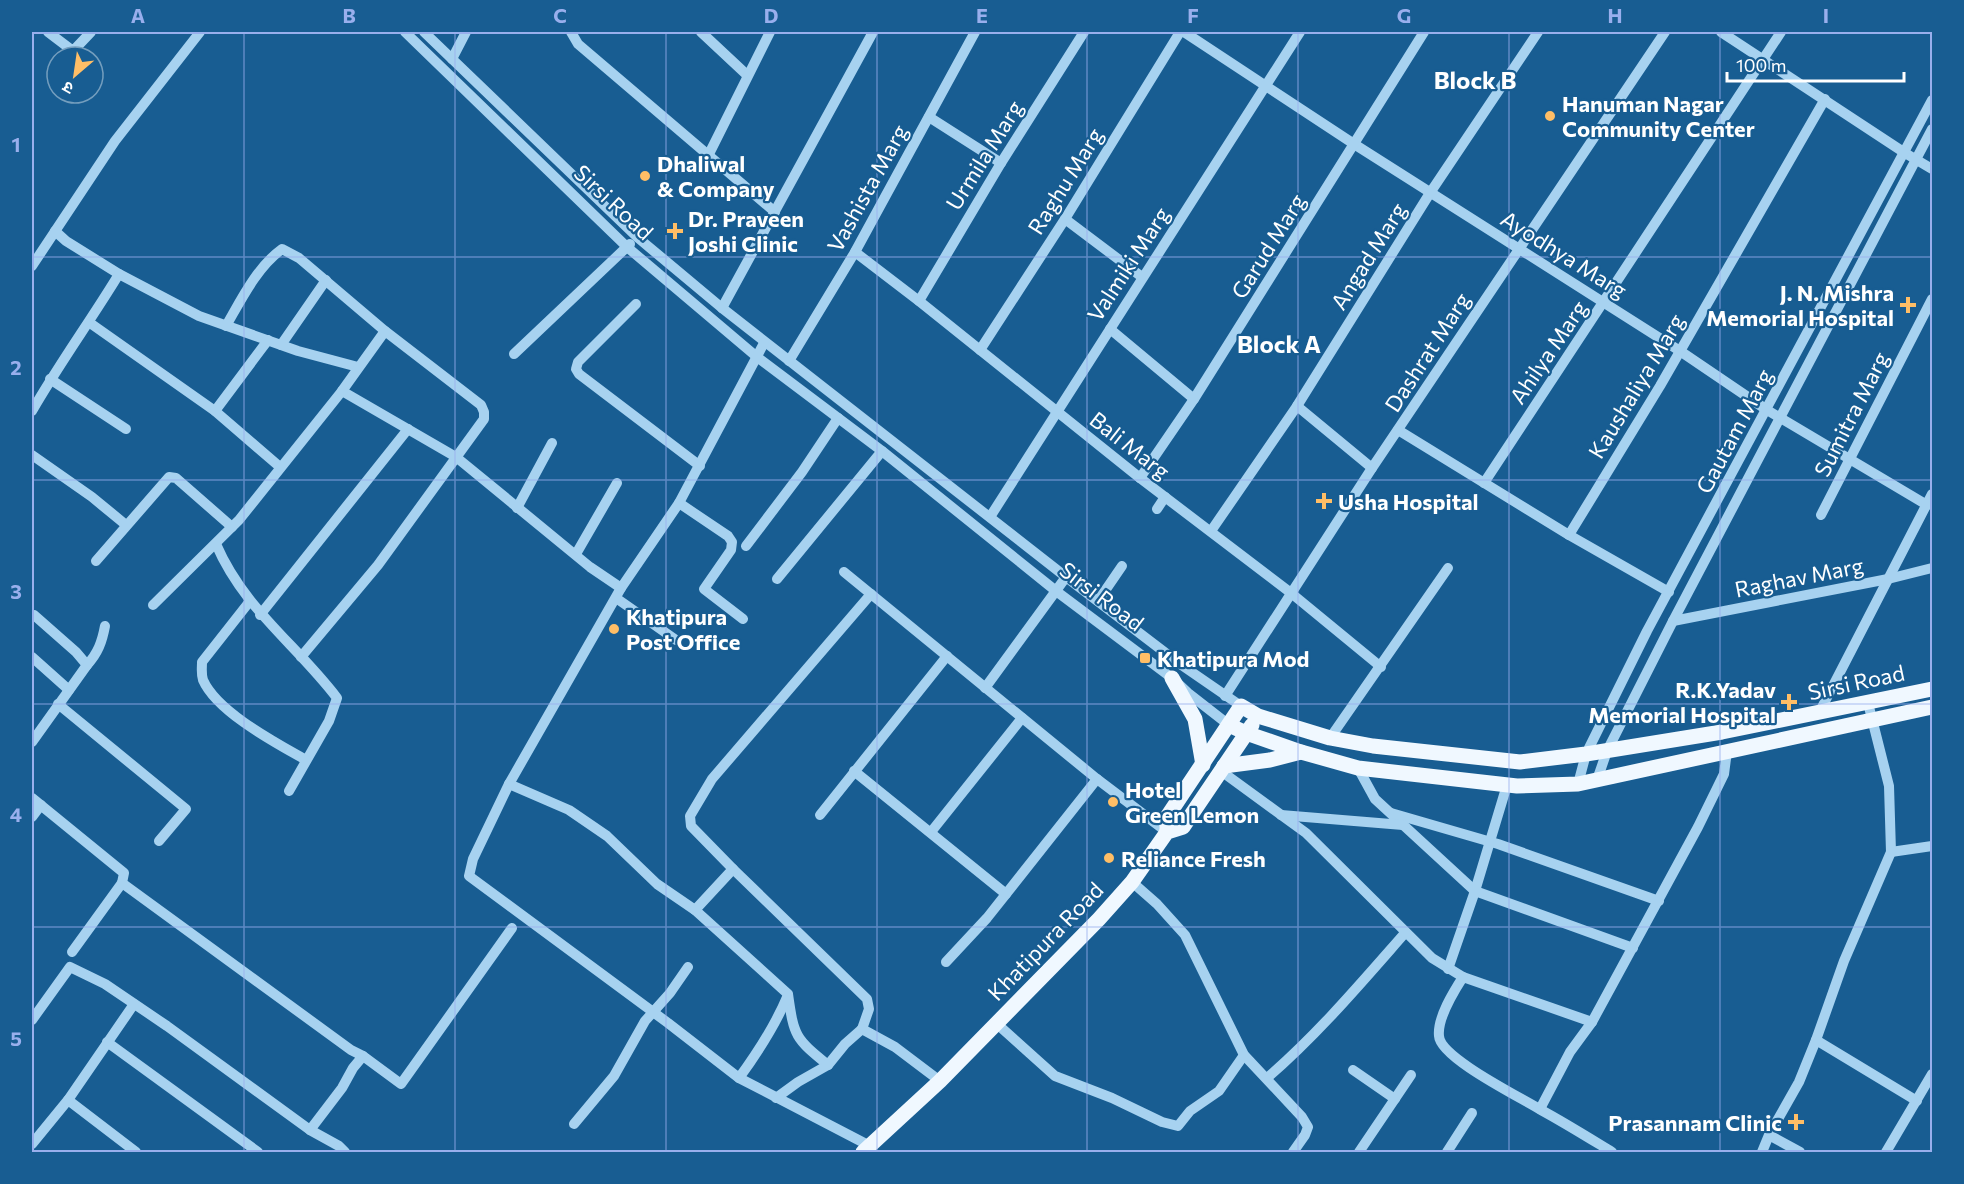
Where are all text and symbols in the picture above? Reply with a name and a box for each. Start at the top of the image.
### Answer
text: A [131,3,145,27]
text: B [342,3,356,27]
text: C [553,3,567,27]
text: D [764,3,778,27]
text: E [976,3,988,27]
text: F [1187,3,1199,27]
text: G [1397,3,1411,27]
text: H [1608,3,1623,27]
text: I [1823,3,1829,27]
north arrow [45,45,105,105]
scale bar [1727,45,1904,83]
text: 100 m [1736,54,1786,76]
district label: Block B [1434,65,1516,94]
text: उ [58,78,76,99]
place label: Hanuman Nagar Community Center [1562,90,1755,142]
street label: Urmila Marg [940,95,1028,215]
marker: Hanuman Nagar Community Center [1543,109,1557,123]
street label: Vashista Marg [821,120,913,256]
street label: Raghu Marg [1022,123,1108,239]
text: 1 [11,132,21,156]
place label: Dhaliwal & Company [657,150,775,202]
street label: Sirsi Road [569,159,659,245]
marker: Dhaliwal & Company [638,169,652,183]
street label: Garud Marg [1225,188,1311,303]
street label: Angad Marg [1324,197,1412,314]
street label: Valmiki Marg [1081,202,1175,326]
place label: Dr. Praveen Joshi Clinic [688,205,804,257]
street label: Ayodhya Marg [1496,205,1632,304]
marker: Dr. Praveen Joshi Clinic [666,222,684,240]
place label: J. N. Mishra Memorial Hospital [1706,279,1894,331]
street label: Dashrat Marg [1378,287,1476,417]
street label: Ahilya Marg [1504,295,1592,409]
marker: J. N. Mishra Memorial Hospital [1899,296,1917,314]
street label: Kaushaliya Marg [1582,309,1690,463]
district label: Block A [1237,329,1321,358]
street label: Sumitra Marg [1808,347,1894,481]
text: 2 [10,355,22,379]
street label: Gautam Marg [1690,364,1778,498]
street label: Bali Marg [1085,405,1175,485]
place label: Usha Hospital [1338,488,1479,515]
marker: Usha Hospital [1315,492,1333,510]
street label: Raghav Marg [1732,551,1866,603]
street label: Sirsi Road [1055,556,1149,636]
text: 3 [10,579,22,603]
place label: Khatipura Post Office [626,603,740,655]
marker: Khatipura Post Office [607,622,621,636]
place label: Khatipura Mod [1157,645,1309,672]
marker: Khatipura Mod [1138,651,1152,665]
street label: Sirsi Road [1805,659,1907,705]
place label: R.K.Yadav Memorial Hospital [1588,676,1776,728]
marker: R.K.Yadav Memorial Hospital [1780,693,1798,711]
place label: Hotel Green Lemon [1125,776,1259,828]
marker: Hotel Green Lemon [1106,795,1120,809]
text: 4 [10,802,22,826]
place label: Reliance Fresh [1121,845,1266,872]
marker: Reliance Fresh [1102,851,1116,865]
street label: Khatipura Road [982,876,1108,1006]
text: 5 [10,1026,22,1050]
place label: Prasannam Clinic [1608,1109,1782,1136]
marker: Prasannam Clinic [1787,1113,1805,1131]

